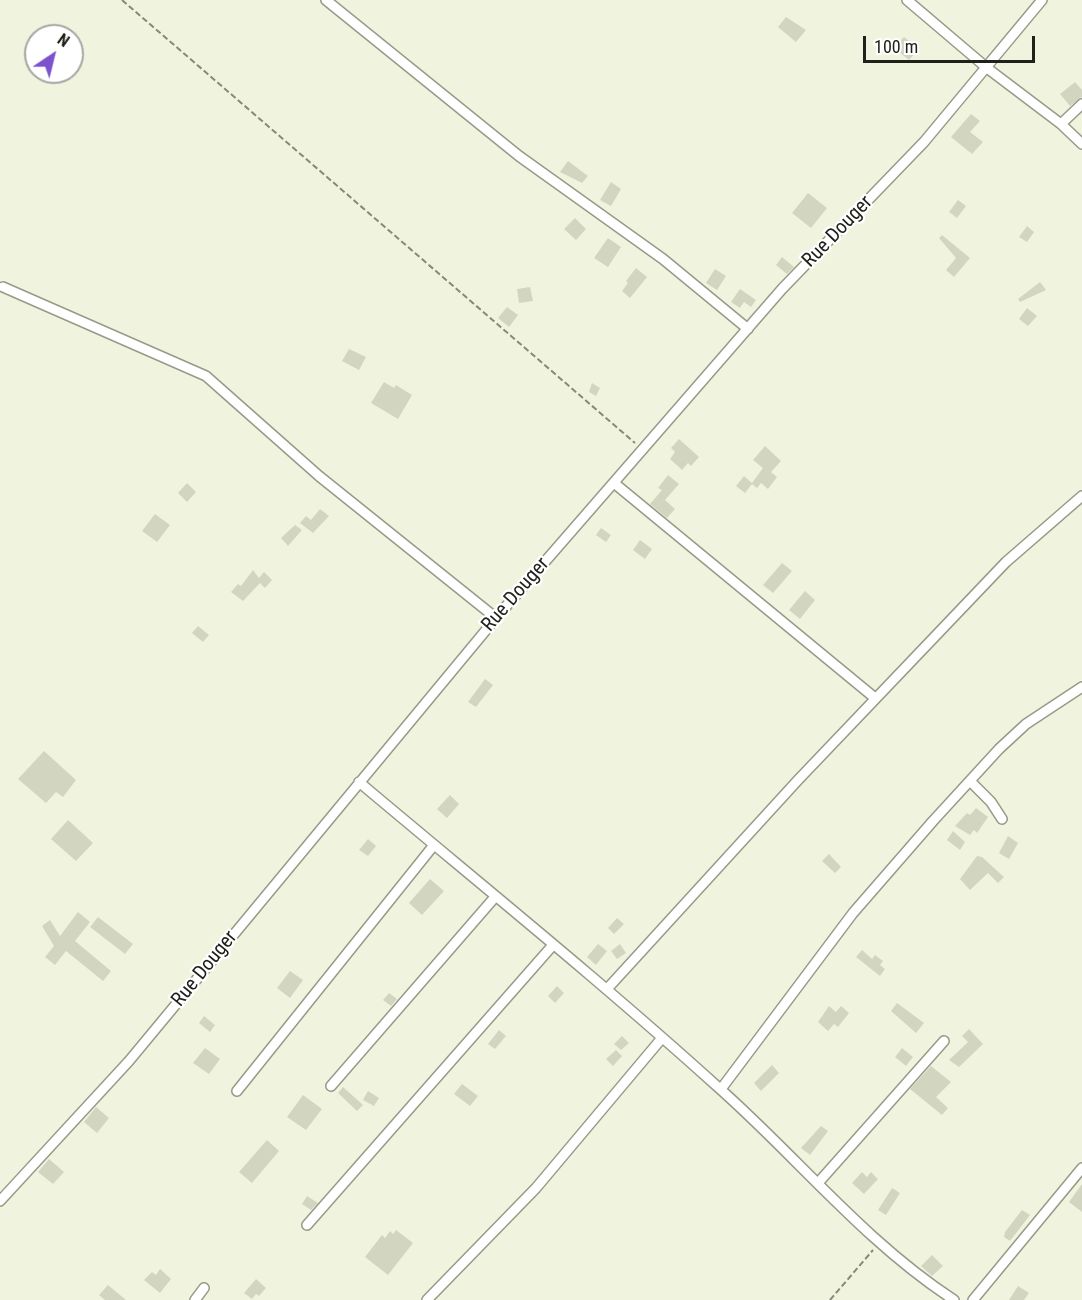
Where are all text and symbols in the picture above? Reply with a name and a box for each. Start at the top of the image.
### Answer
north arrow [24,24,84,84]
scale bar [866,24,1038,62]
text: N [54,30,73,51]
text: 100 m [874,36,918,57]
street label: Rue Douger [798,191,878,273]
street label: Rue Douger [477,553,555,637]
street label: Rue Douger [167,926,243,1012]

